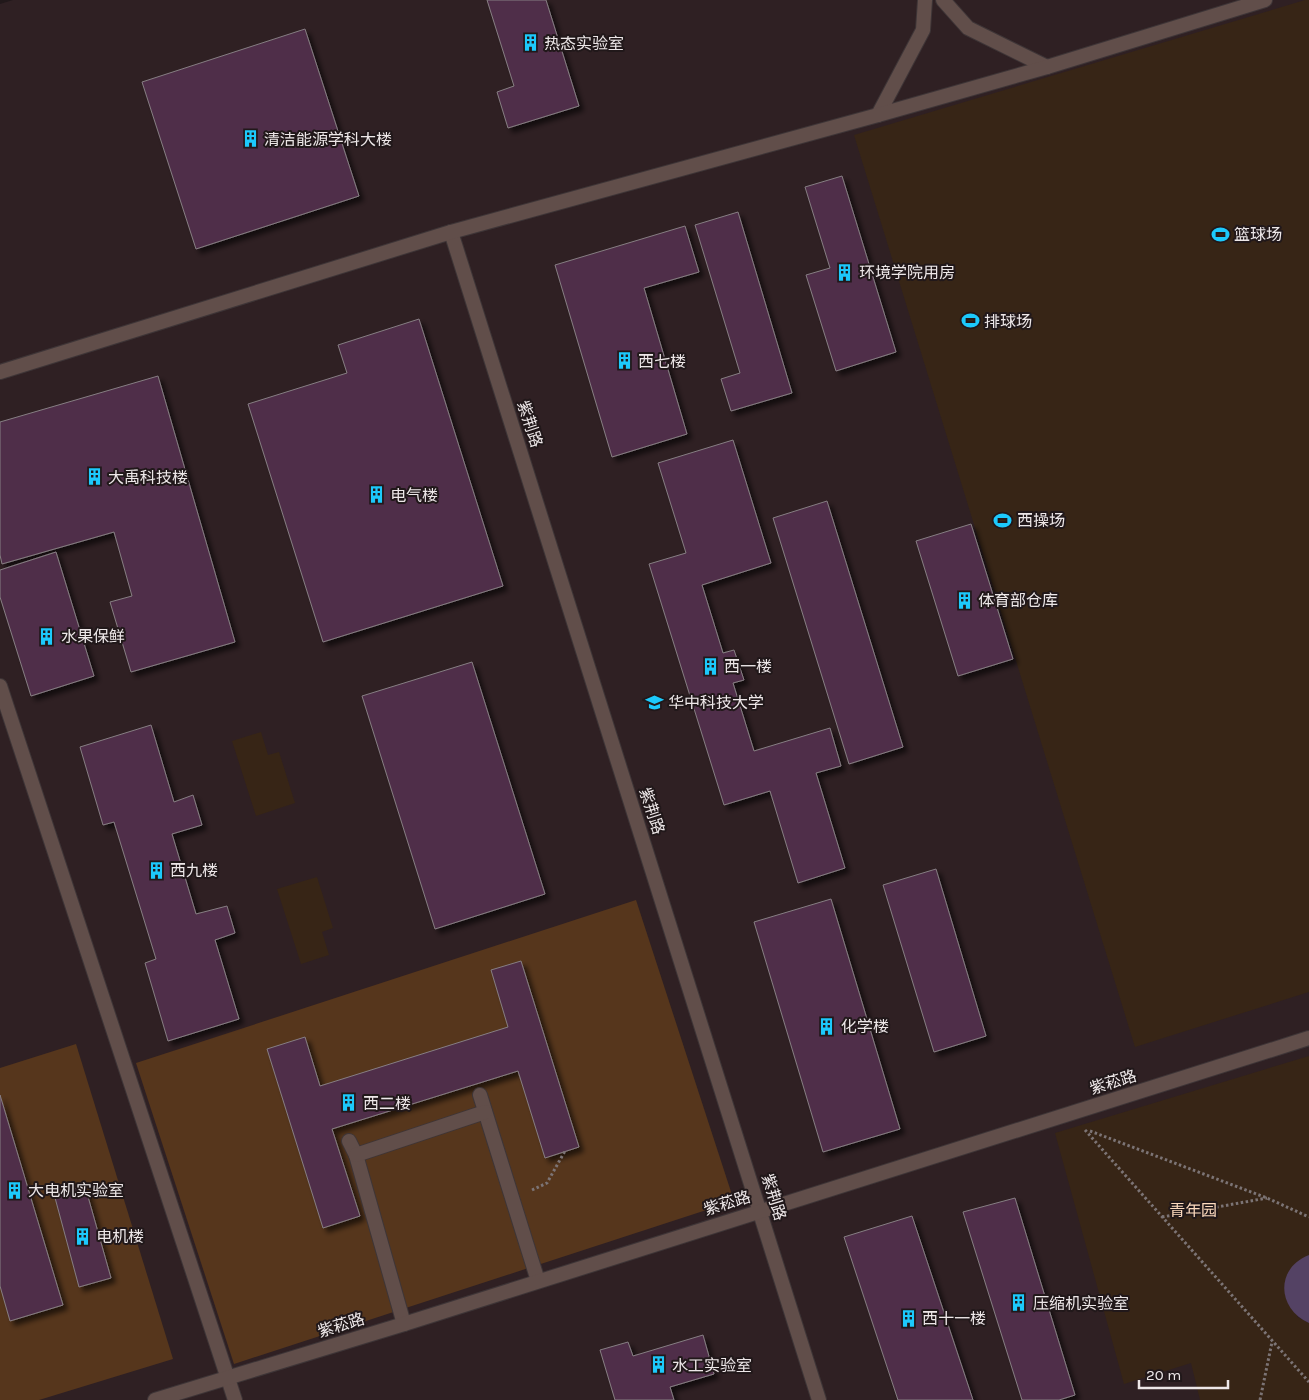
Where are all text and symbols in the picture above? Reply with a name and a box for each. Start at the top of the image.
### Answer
building icon: 热态实验室 [520,33,540,53]
place label: 热态实验室 [544,34,624,53]
building icon: 清洁能源学科大楼 [240,129,260,149]
place label: 清洁能源学科大楼 [264,130,392,149]
sports icon: 篮球场 [1210,224,1230,244]
place label: 篮球场 [1234,225,1282,244]
building icon: 环境学院用房 [835,262,855,282]
place label: 环境学院用房 [859,263,955,282]
sports icon: 排球场 [960,311,980,331]
place label: 排球场 [984,312,1032,331]
building icon: 西七楼 [614,351,634,371]
place label: 西七楼 [638,352,686,371]
street label: 紫荆路 [514,398,546,450]
building icon: 大禹科技楼 [84,467,104,487]
place label: 大禹科技楼 [108,468,188,487]
building icon: 电气楼 [366,485,386,505]
place label: 电气楼 [390,486,438,505]
sports icon: 西操场 [993,510,1013,530]
place label: 西操场 [1017,511,1065,530]
building icon: 体育部仓库 [954,590,974,610]
place label: 体育部仓库 [978,591,1058,610]
building icon: 水果保鲜 [37,626,57,646]
place label: 水果保鲜 [61,627,125,646]
building icon: 西一楼 [700,656,720,676]
place label: 西一楼 [724,657,772,676]
school or university icon: 华中科技大学 [644,692,664,712]
place label: 华中科技大学 [668,693,764,712]
street label: 紫荆路 [636,785,668,837]
building icon: 西九楼 [146,860,166,880]
place label: 西九楼 [170,861,218,880]
building icon: 化学楼 [817,1016,837,1036]
place label: 化学楼 [841,1017,889,1036]
street label: 紫菘路 [1087,1066,1139,1098]
building icon: 西二楼 [339,1093,359,1113]
place label: 西二楼 [363,1094,411,1113]
street label: 紫荆路 [758,1171,790,1223]
building icon: 大电机实验室 [4,1180,24,1200]
place label: 大电机实验室 [28,1181,124,1200]
street label: 紫菘路 [701,1187,753,1219]
park label: 青年园 [1169,1201,1217,1220]
building icon: 电机楼 [72,1226,92,1246]
place label: 电机楼 [96,1227,144,1246]
building icon: 压缩机实验室 [1009,1293,1029,1313]
place label: 压缩机实验室 [1033,1294,1129,1313]
building icon: 西十一楼 [898,1308,918,1328]
street label: 紫菘路 [315,1309,367,1341]
place label: 西十一楼 [922,1309,986,1328]
building icon: 水工实验室 [648,1355,668,1375]
place label: 水工实验室 [672,1356,752,1375]
scale bar [1139,1358,1228,1390]
text: 20 m [1146,1366,1181,1384]

